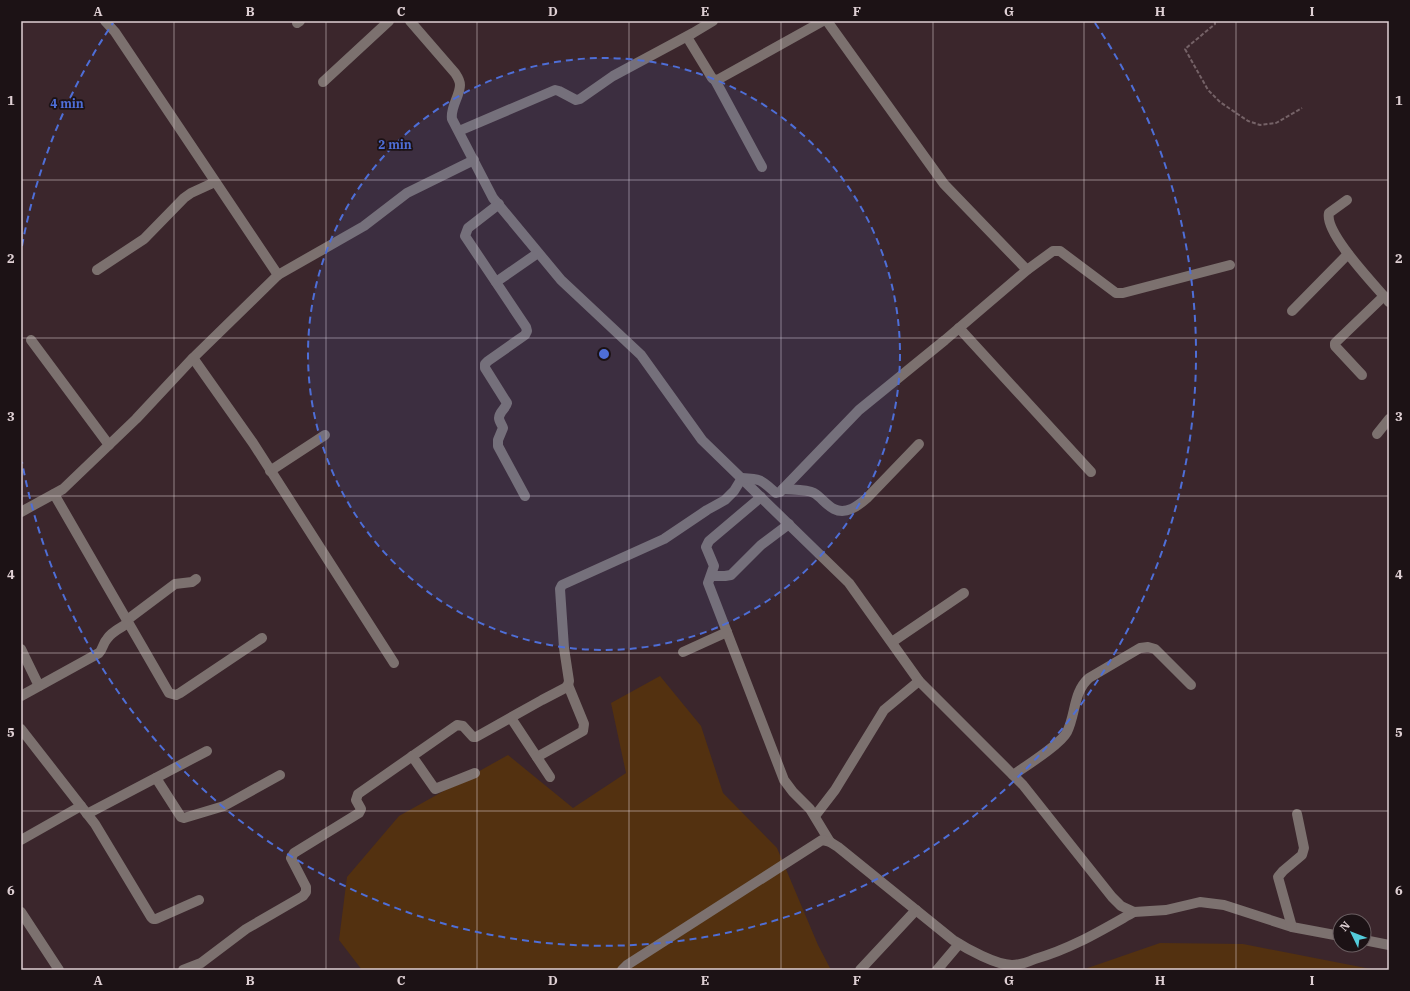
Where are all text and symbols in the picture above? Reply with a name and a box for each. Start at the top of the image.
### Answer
text: A [93,3,103,20]
text: B [245,3,255,20]
text: C [397,3,406,20]
text: D [548,3,558,20]
text: E [701,3,709,20]
text: F [853,3,861,20]
text: G [1004,3,1014,20]
text: H [1155,3,1166,20]
text: I [1310,3,1315,20]
text: 1 [7,92,15,109]
text: 1 [1395,92,1403,109]
text: 4 min [50,96,84,111]
text: 2 min [378,137,412,152]
text: 2 [7,250,15,267]
text: 2 [1395,250,1403,267]
centre of rings [597,347,611,361]
text: 3 [7,408,15,425]
text: 3 [1395,408,1403,425]
text: 4 [7,566,15,583]
text: 4 [1395,566,1403,583]
text: 5 [7,724,15,741]
text: 5 [1395,724,1403,741]
text: 6 [7,882,15,899]
text: 6 [1395,882,1403,899]
north arrow [1332,913,1372,953]
text: N [1337,918,1353,934]
text: A [93,972,103,989]
text: B [245,972,255,989]
text: C [397,972,406,989]
text: D [548,972,558,989]
text: E [701,972,709,989]
text: F [853,972,861,989]
text: G [1004,972,1014,989]
text: H [1155,972,1166,989]
text: I [1310,972,1315,989]

